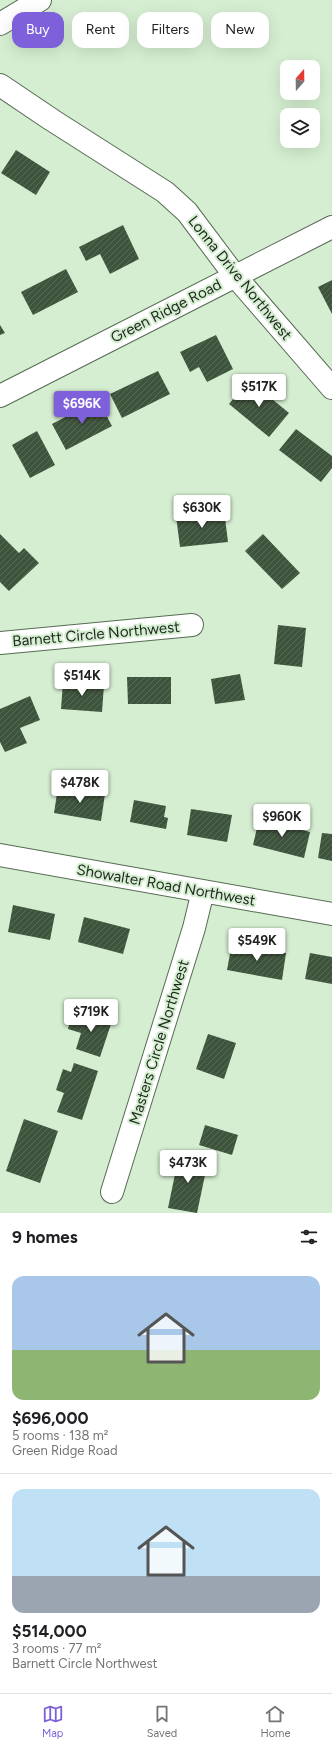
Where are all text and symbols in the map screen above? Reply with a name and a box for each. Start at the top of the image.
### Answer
chip: Buy [12,12,64,48]
chip: Rent [72,12,129,48]
chip: Filters [137,12,203,48]
chip: New [211,12,269,48]
north arrow [280,60,320,100]
map controls [280,60,320,148]
button: layers [280,108,320,148]
street label: Lonna Drive Northwest [184,212,296,344]
street label: Green Ridge Road [108,275,224,347]
pin: $517K [231,374,287,408]
text: $517K [241,379,277,394]
pin: $696K [54,391,110,425]
text: $696K [63,396,101,411]
pin: $630K [174,495,230,529]
text: $630K [182,500,222,515]
street label: Barnett Circle Northwest [12,618,181,650]
pin: $514K [54,663,110,697]
text: $514K [63,668,101,683]
pin: $478K [52,770,108,804]
text: $478K [60,775,100,790]
pin: $960K [254,804,310,838]
text: $960K [262,809,302,824]
street label: Showalter Road Northwest [75,860,257,910]
pin: $549K [229,928,285,962]
text: $549K [237,933,277,948]
street label: Masters Circle Northwest [125,957,193,1127]
pin: $719K [63,999,119,1033]
text: $719K [73,1004,109,1019]
pin: $473K [160,1150,216,1184]
text: $473K [169,1155,207,1170]
icon: filters [298,1226,320,1248]
text: 9 homes [12,1227,78,1247]
icon: home [130,1302,202,1374]
text: $696,000 [12,1408,88,1428]
text: 5 rooms · 138 m² [12,1428,108,1443]
text: Green Ridge Road [12,1443,118,1458]
icon: home [130,1515,202,1587]
text: $514,000 [12,1621,87,1641]
text: 3 rooms · 77 m² [12,1641,102,1656]
text: Barnett Circle Northwest [12,1656,158,1671]
tab: Map [42,1703,64,1740]
tab: Saved [147,1703,177,1740]
tab: Home [260,1703,290,1740]

